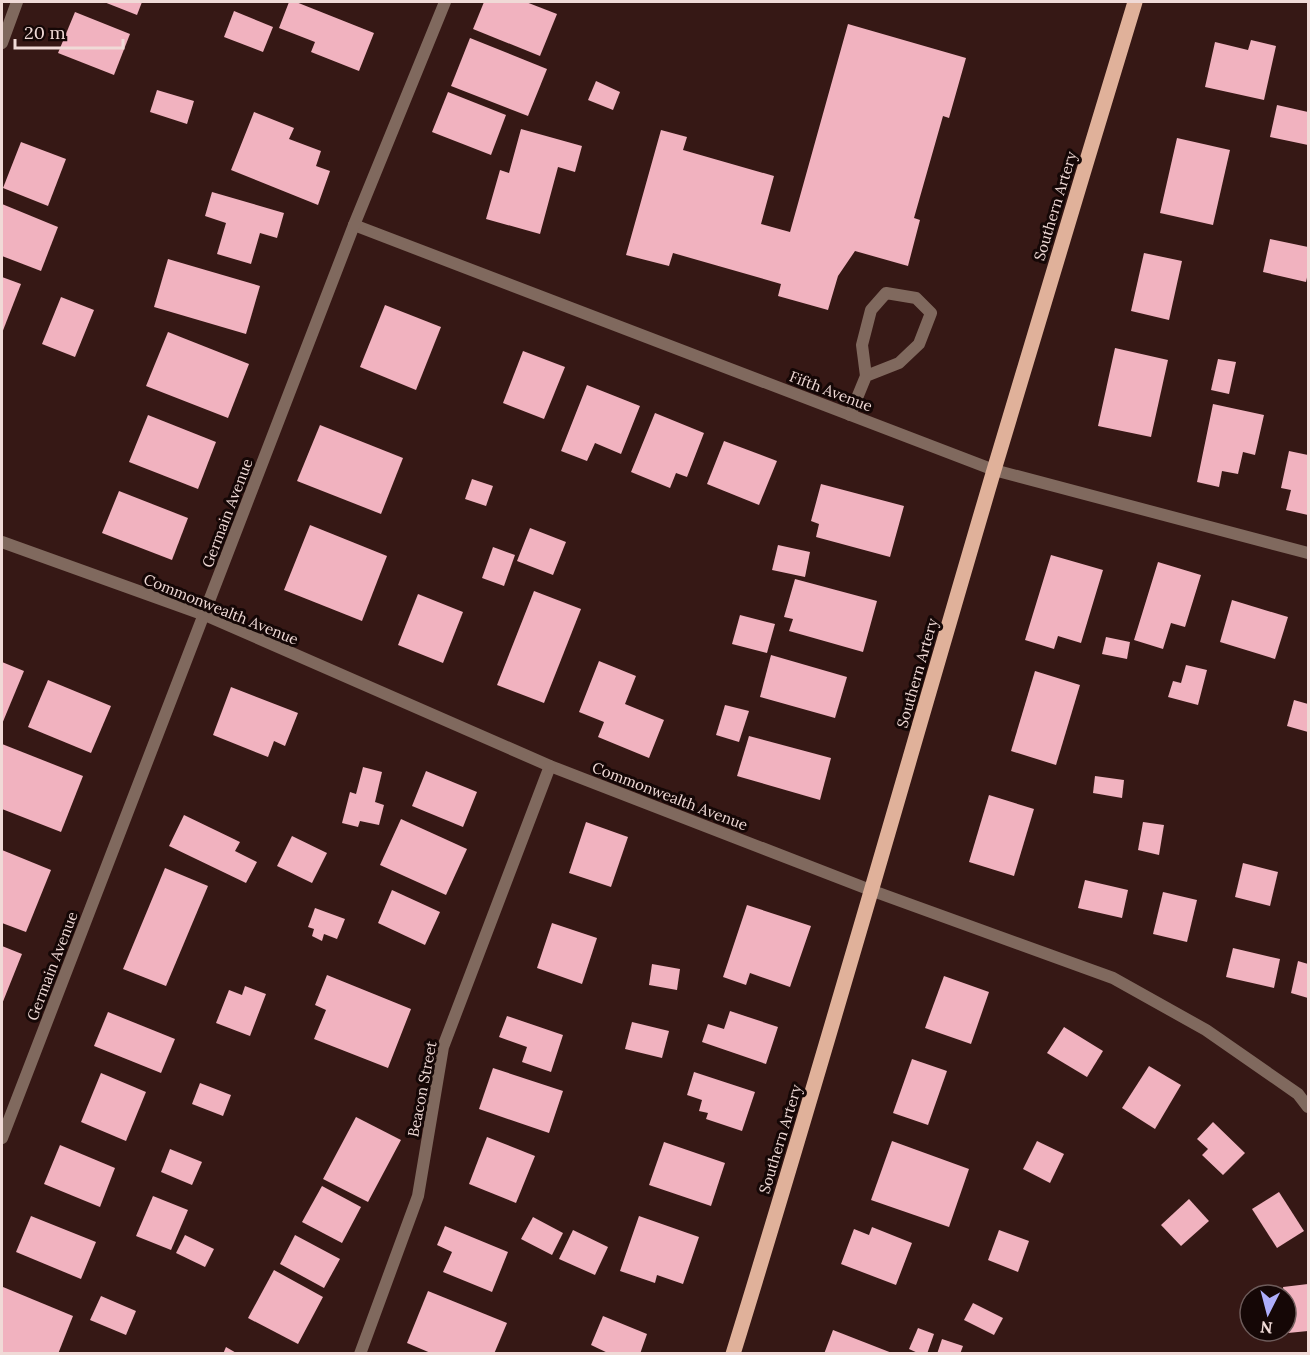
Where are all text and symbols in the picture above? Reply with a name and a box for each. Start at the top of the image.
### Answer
scale bar [15,12,123,50]
text: 20 m [24,21,66,44]
street label: Southern Artery [1029,149,1081,263]
street label: Fifth Avenue [787,366,875,416]
street label: Germain Avenue [197,456,257,570]
street label: Commonwealth Avenue [141,569,301,649]
street label: Southern Artery [892,616,942,730]
street label: Commonwealth Avenue [590,758,750,834]
street label: Germain Avenue [22,909,82,1023]
street label: Beacon Street [403,1039,441,1139]
street label: Southern Artery [754,1082,806,1196]
north arrow [1238,1283,1298,1343]
text: N [1259,1317,1274,1339]

